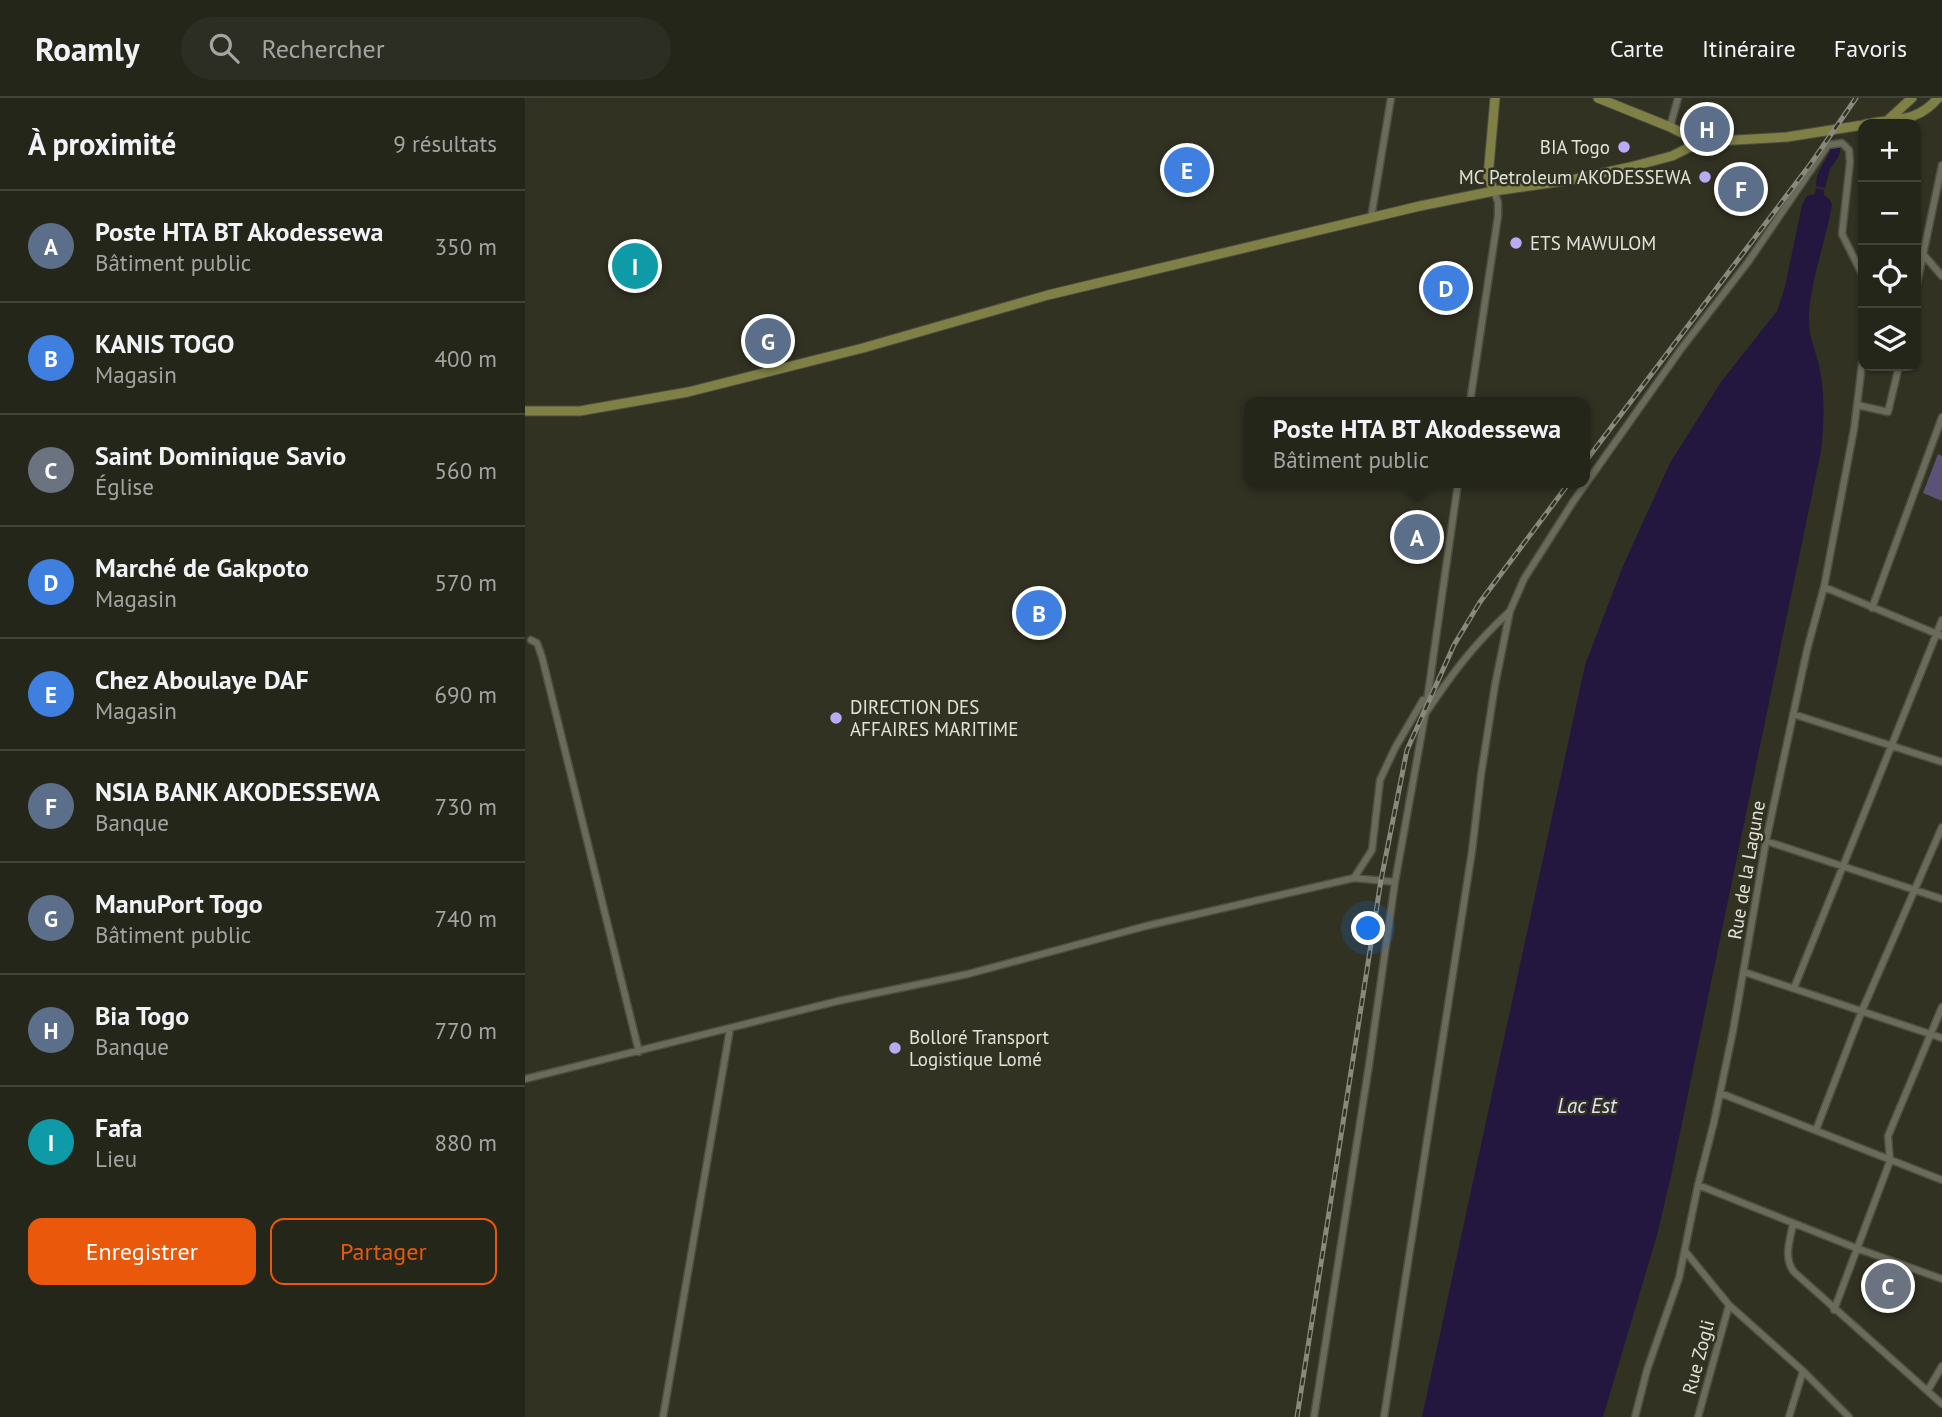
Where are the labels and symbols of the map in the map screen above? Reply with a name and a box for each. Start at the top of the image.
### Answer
pin: H [1684,103,1730,155]
place label: BIA Togo [1540,135,1610,159]
marker: BIA Togo [1616,139,1632,155]
pin: E [1164,144,1210,196]
pin: F [1718,163,1764,215]
place label: MC Petroleum AKODESSEWA [1459,165,1691,189]
marker: MC Petroleum AKODESSEWA [1697,169,1713,185]
place label: ETS MAWULOM [1530,231,1656,255]
marker: ETS MAWULOM [1508,235,1524,251]
pin: I [612,240,658,292]
pin: D [1423,262,1469,314]
pin: G [745,315,791,367]
pin: A [1394,511,1440,563]
pin: B [1016,587,1062,639]
place label: DIRECTION DES AFFAIRES MARITIME [850,695,1018,741]
marker: DIRECTION DES AFFAIRES MARITIME [828,710,844,726]
street label: Rue de la Lagune [1722,799,1770,941]
your location [1351,911,1385,945]
place label: Bolloré Transport Logistique Lomé [909,1025,1049,1071]
marker: Bolloré Transport Logistique Lomé [887,1040,903,1056]
water label: Lac Est [1557,1092,1618,1119]
pin: C [1865,1260,1911,1312]
street label: Rue Zogli [1677,1317,1719,1397]

